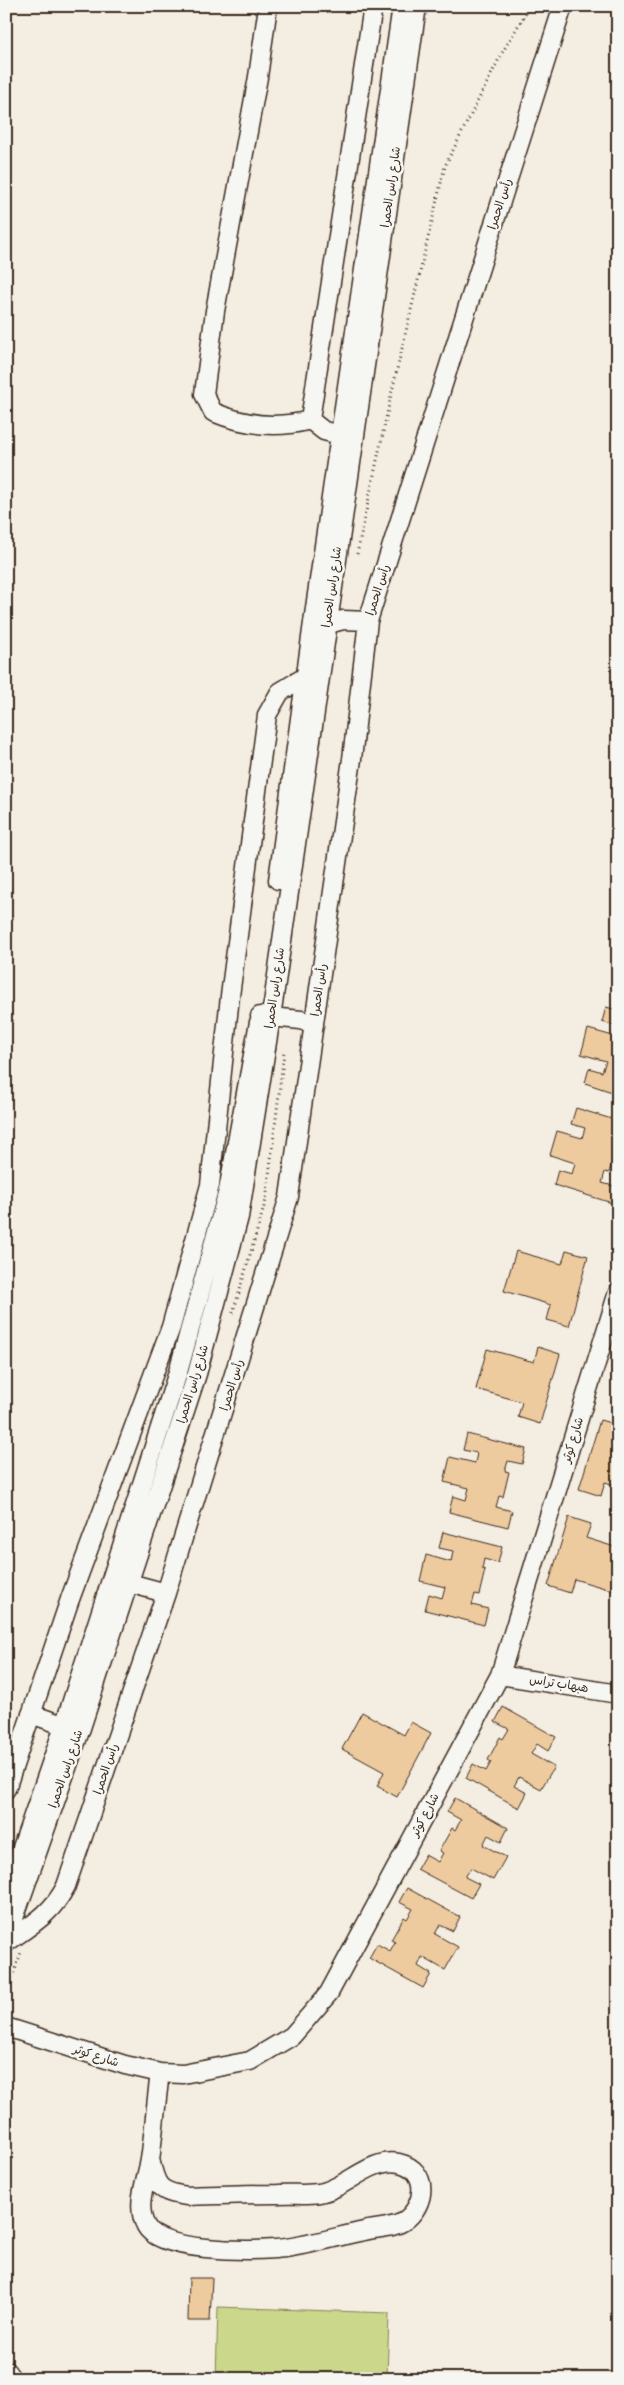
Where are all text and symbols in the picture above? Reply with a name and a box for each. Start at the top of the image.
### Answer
street label: شارع راس الحمرا [378,146,405,229]
street label: رأس الحمرا [485,176,515,232]
street label: شارع راس الحمرا [319,546,346,629]
street label: رأس الحمرا [363,562,393,618]
street label: شارع راس الحمرا [262,947,289,1030]
street label: رأس الحمرا [308,963,330,1017]
street label: شارع راس الحمرا [174,1343,213,1426]
street label: رأس الحمرا [217,1357,247,1413]
street label: شارع كوثر [559,1415,588,1466]
street label: هبهاب تراس [528,1672,590,1696]
street label: شارع راس الحمرا [46,1728,87,1810]
street label: رأس الحمرا [90,1741,122,1797]
street label: شارع كوثر [407,1791,444,1841]
street label: شارع كوثر [70,2041,121,2071]

